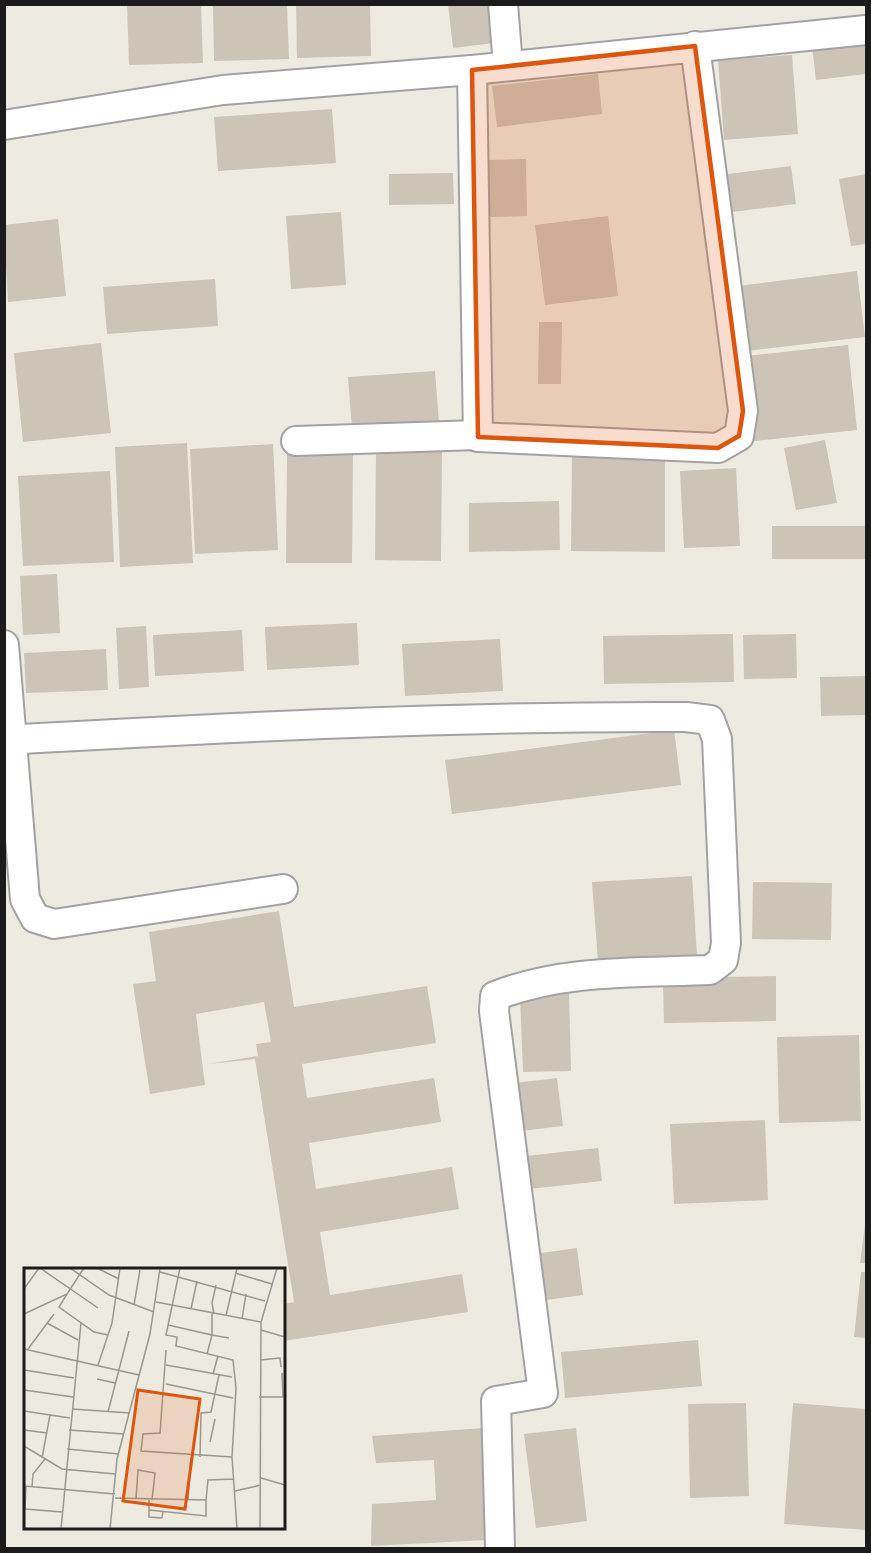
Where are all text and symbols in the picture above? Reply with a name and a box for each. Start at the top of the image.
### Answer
inset map [24,1268,285,1529]

